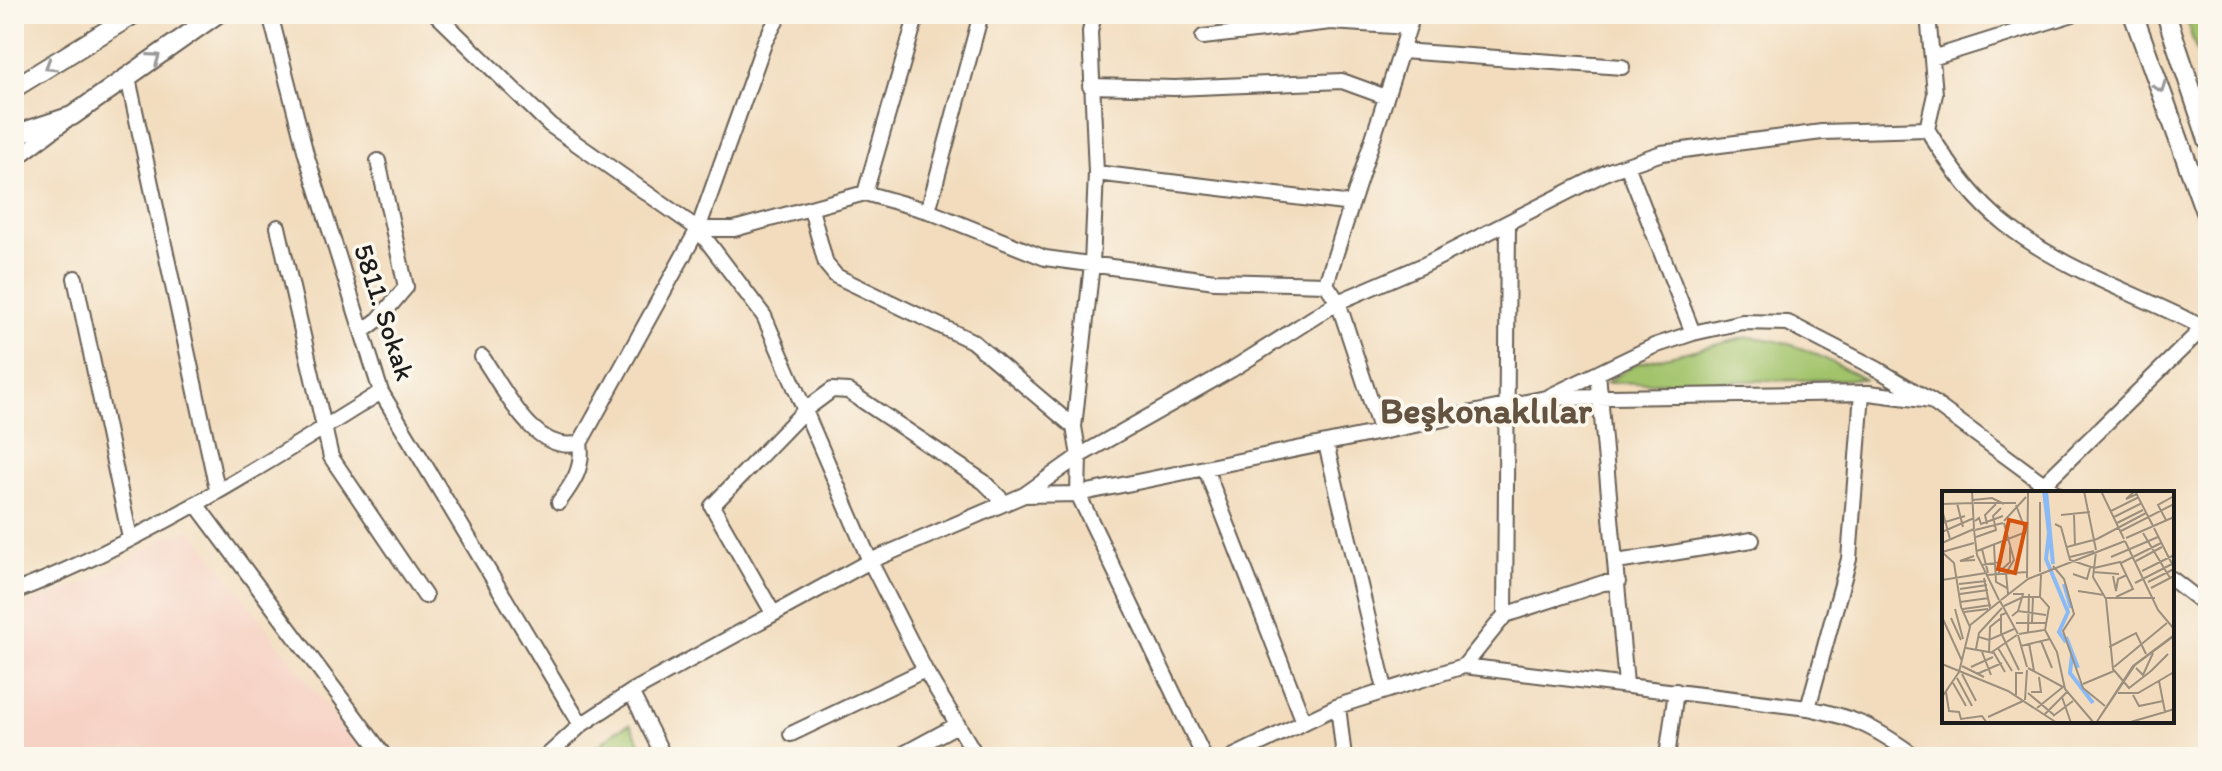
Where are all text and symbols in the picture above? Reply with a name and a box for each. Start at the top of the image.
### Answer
one-way arrow [146,53,161,68]
one-way arrow [44,56,59,72]
one-way arrow [2150,79,2167,93]
street label: 5811. Sokak [347,239,423,385]
district label: Beşkonaklılar [1380,389,1592,432]
inset map [1942,491,2174,723]

